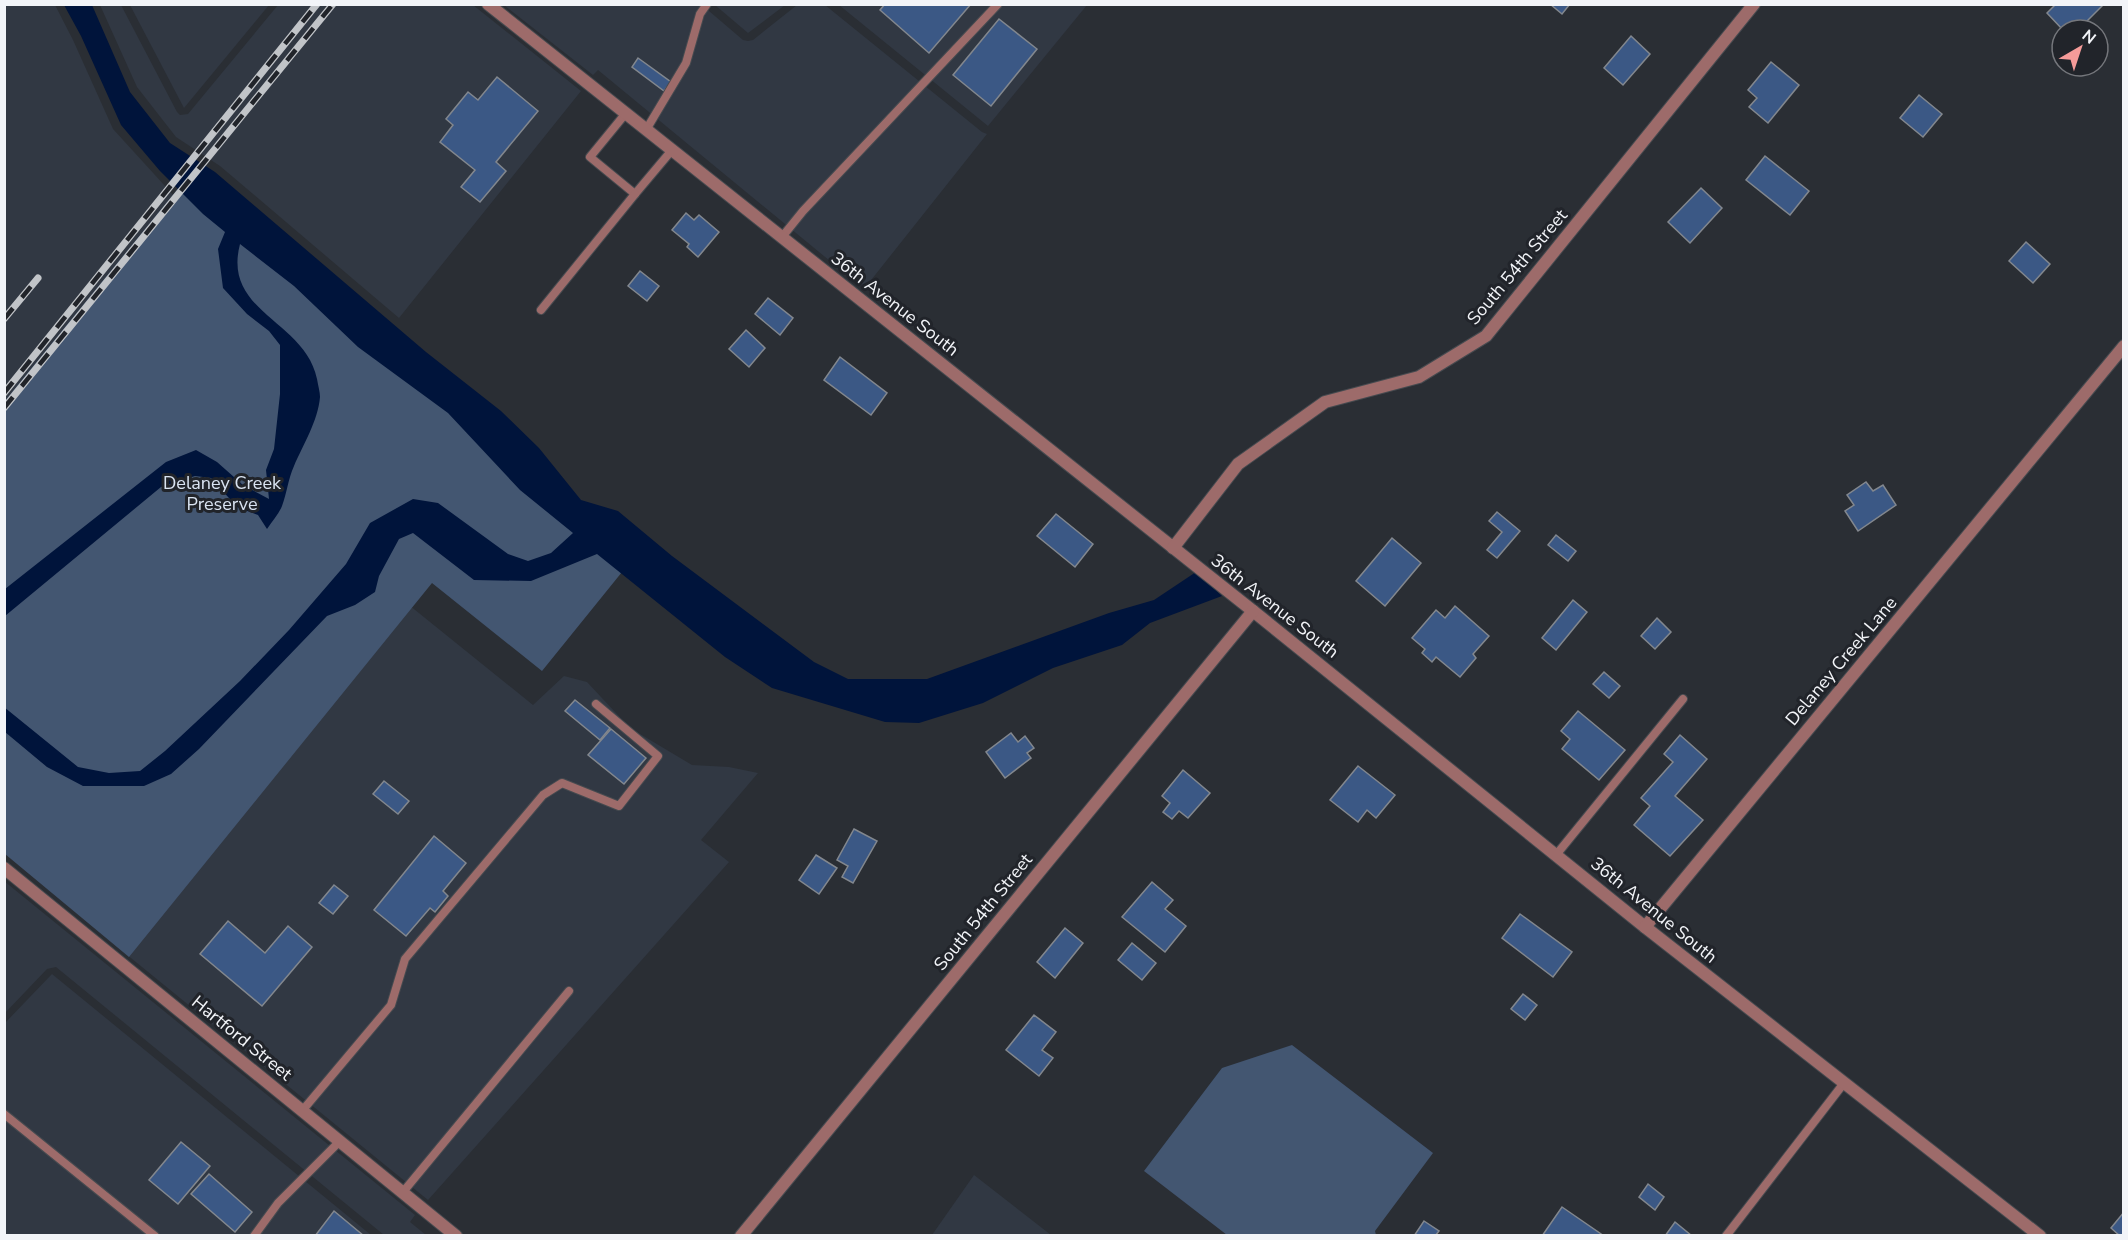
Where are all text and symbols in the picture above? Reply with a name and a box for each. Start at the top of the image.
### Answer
north arrow [2050,18,2110,78]
text: N [2077,25,2100,49]
street label: South 54th Street [1461,204,1573,330]
street label: 36th Avenue South [826,246,964,362]
park label: Delaney Creek Preserve [163,471,282,516]
street label: 36th Avenue South [1206,548,1344,664]
street label: Delaney Creek Lane [1780,591,1902,731]
street label: South 54th Street [928,848,1038,976]
street label: 36th Avenue South [1586,851,1722,969]
street label: Hartford Street [187,990,298,1086]

